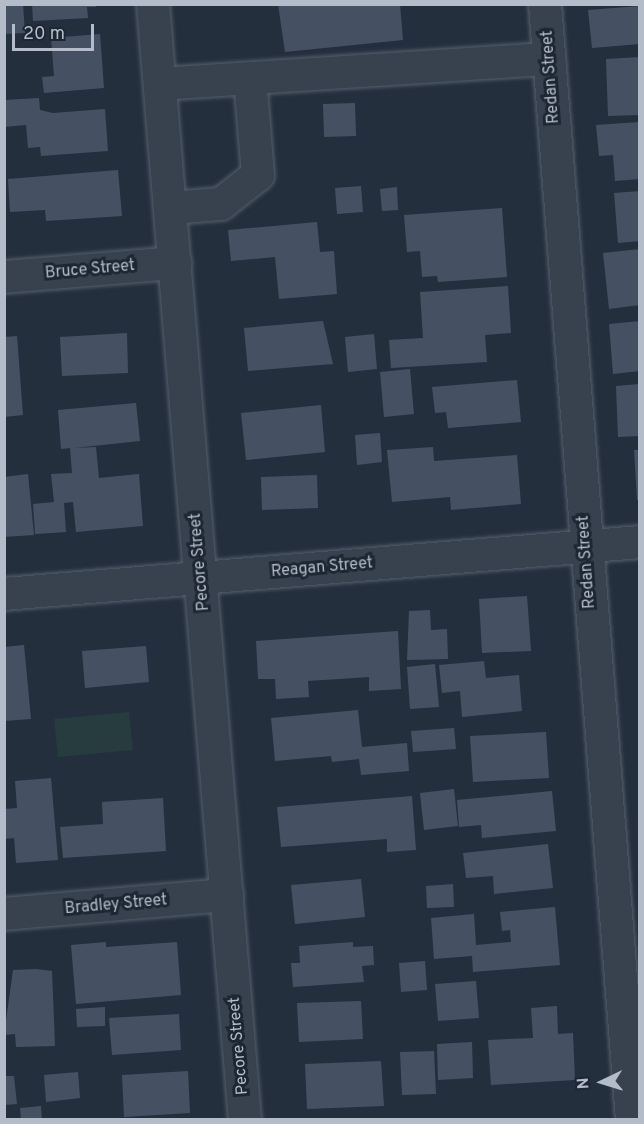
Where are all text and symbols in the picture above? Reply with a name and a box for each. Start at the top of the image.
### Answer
scale bar [15,12,98,50]
text: 20 m [23,23,65,46]
street label: Redan Street [538,30,564,124]
street label: Bruce Street [44,257,136,283]
street label: Pecore Street [186,512,214,612]
street label: Redan Street [574,515,600,609]
street label: Reagan Street [270,554,374,582]
street label: Bradley Street [64,891,168,919]
street label: Pecore Street [225,996,253,1096]
north arrow [572,1052,632,1112]
text: N [574,1077,594,1090]

